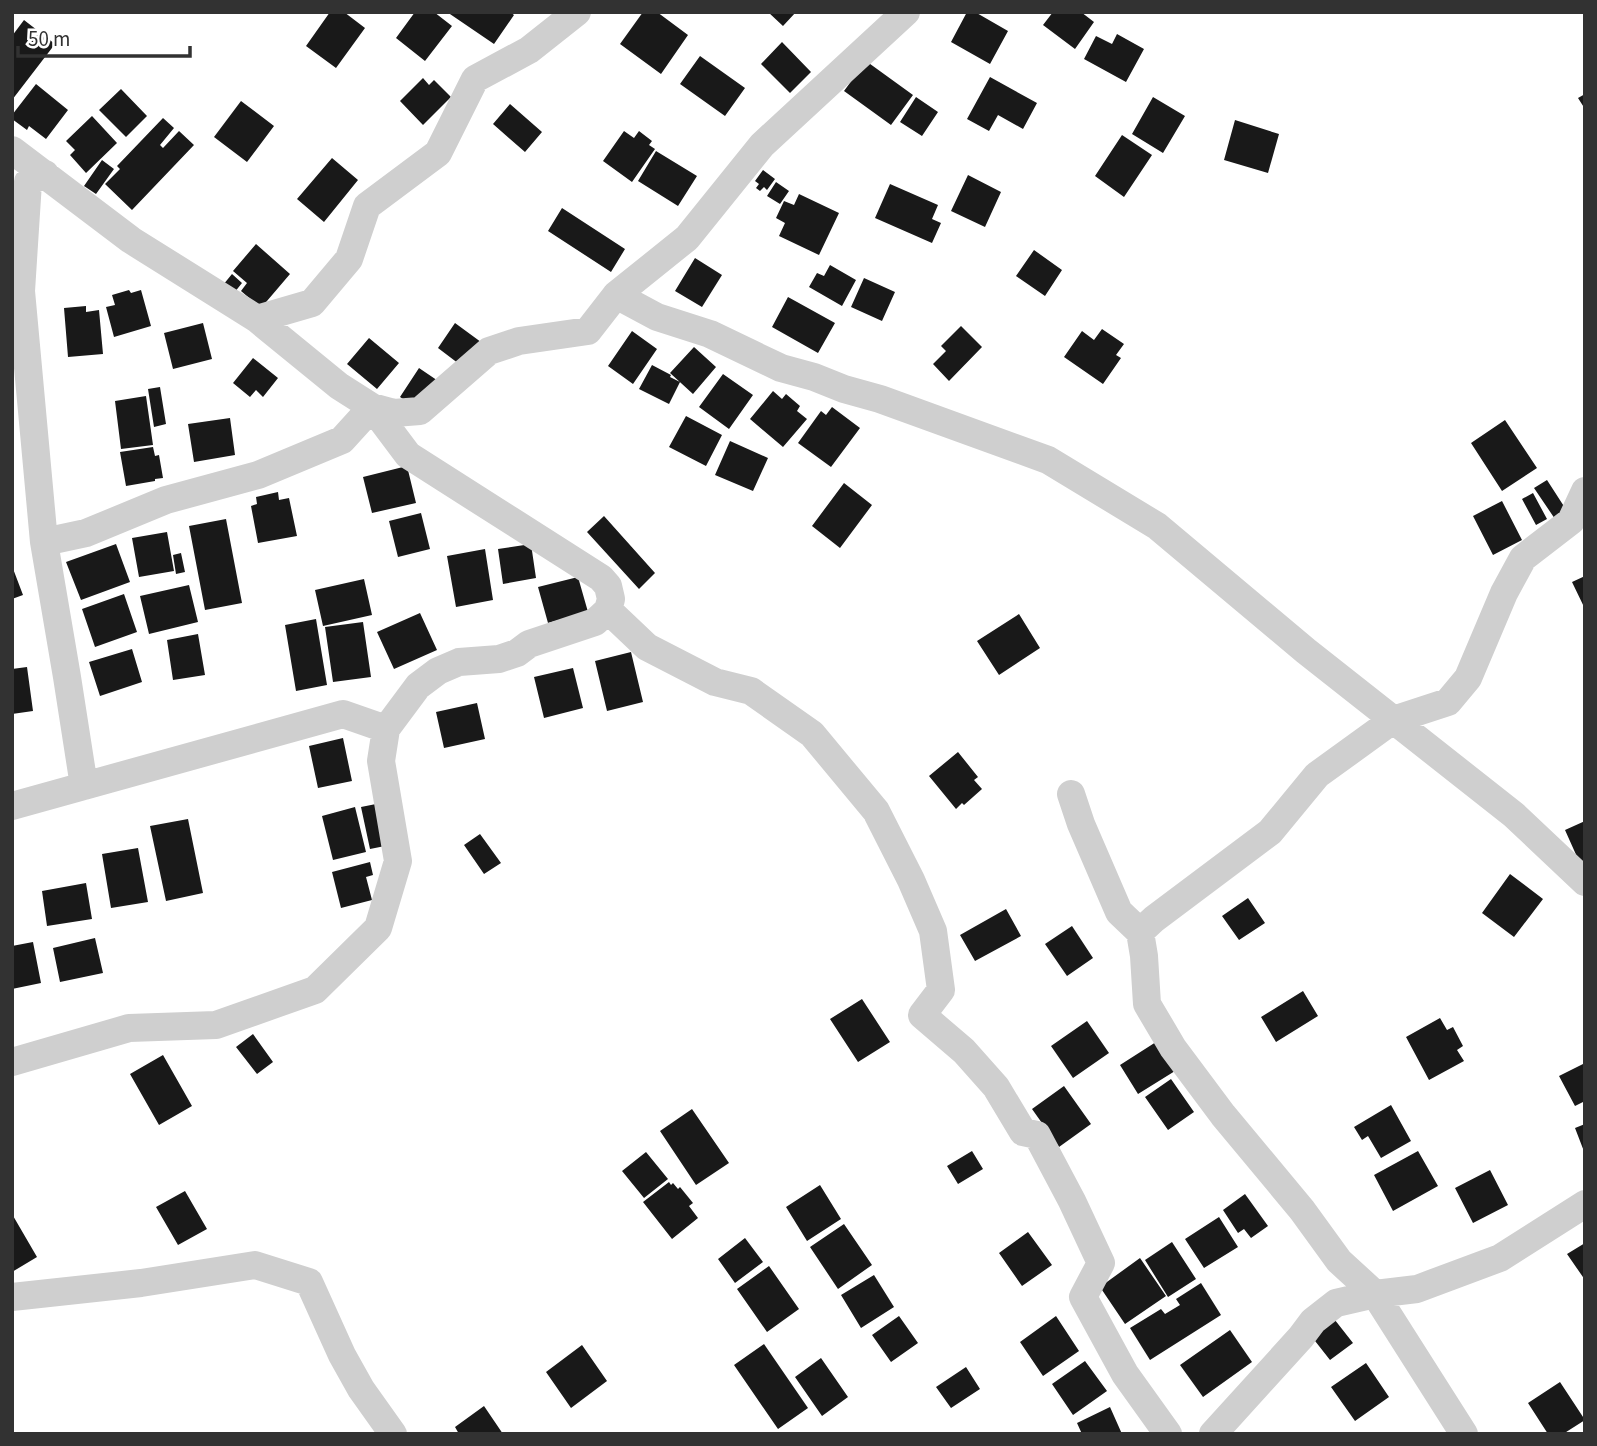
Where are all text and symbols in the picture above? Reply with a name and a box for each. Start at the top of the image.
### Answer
scale bar [18,14,189,58]
text: 50 m [28,24,70,54]

